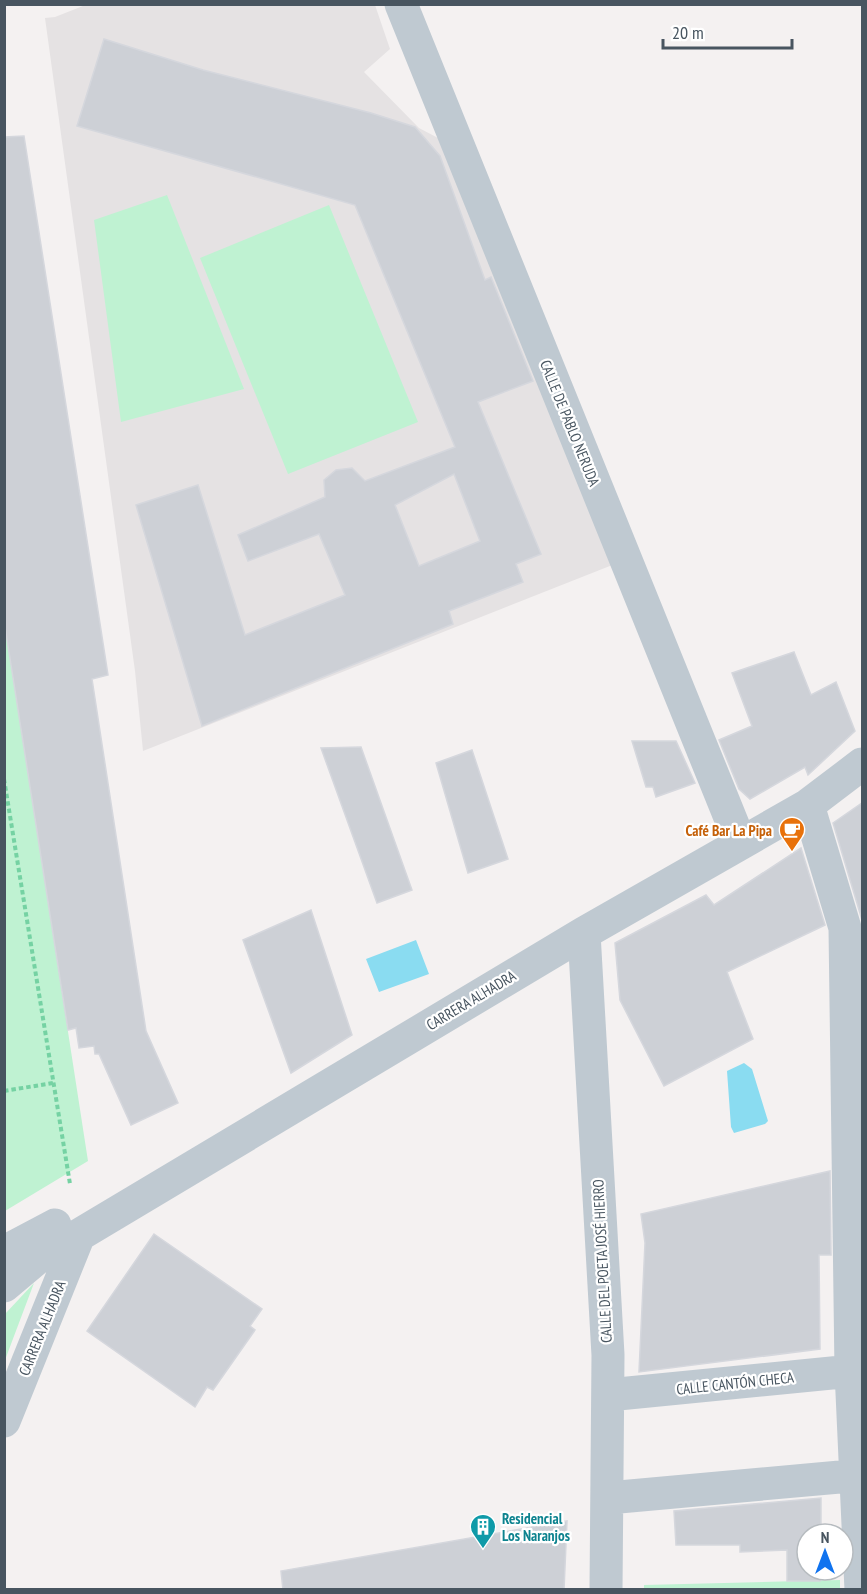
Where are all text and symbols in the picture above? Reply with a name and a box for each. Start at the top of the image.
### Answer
scale bar [663,12,792,50]
text: 20 m [672,21,704,44]
street label: CALLE DE PABLO NERUDA [536,357,604,490]
cafe icon: Café Bar La Pipa [777,815,807,853]
place label: Café Bar La Pipa [685,821,772,840]
street label: CARRERA ALHADRA [423,965,520,1034]
street label: CALLE DEL POETA JOSÉ HIERRO [588,1179,616,1343]
street label: CARRERA ALHADRA [14,1277,70,1378]
street label: CALLE CANTÓN CHECA [675,1367,796,1399]
place label: Residencial Los Naranjos [502,1509,570,1545]
building icon: Residencial Los Naranjos [468,1512,498,1550]
north arrow [795,1522,855,1582]
text: N [821,1527,829,1547]

